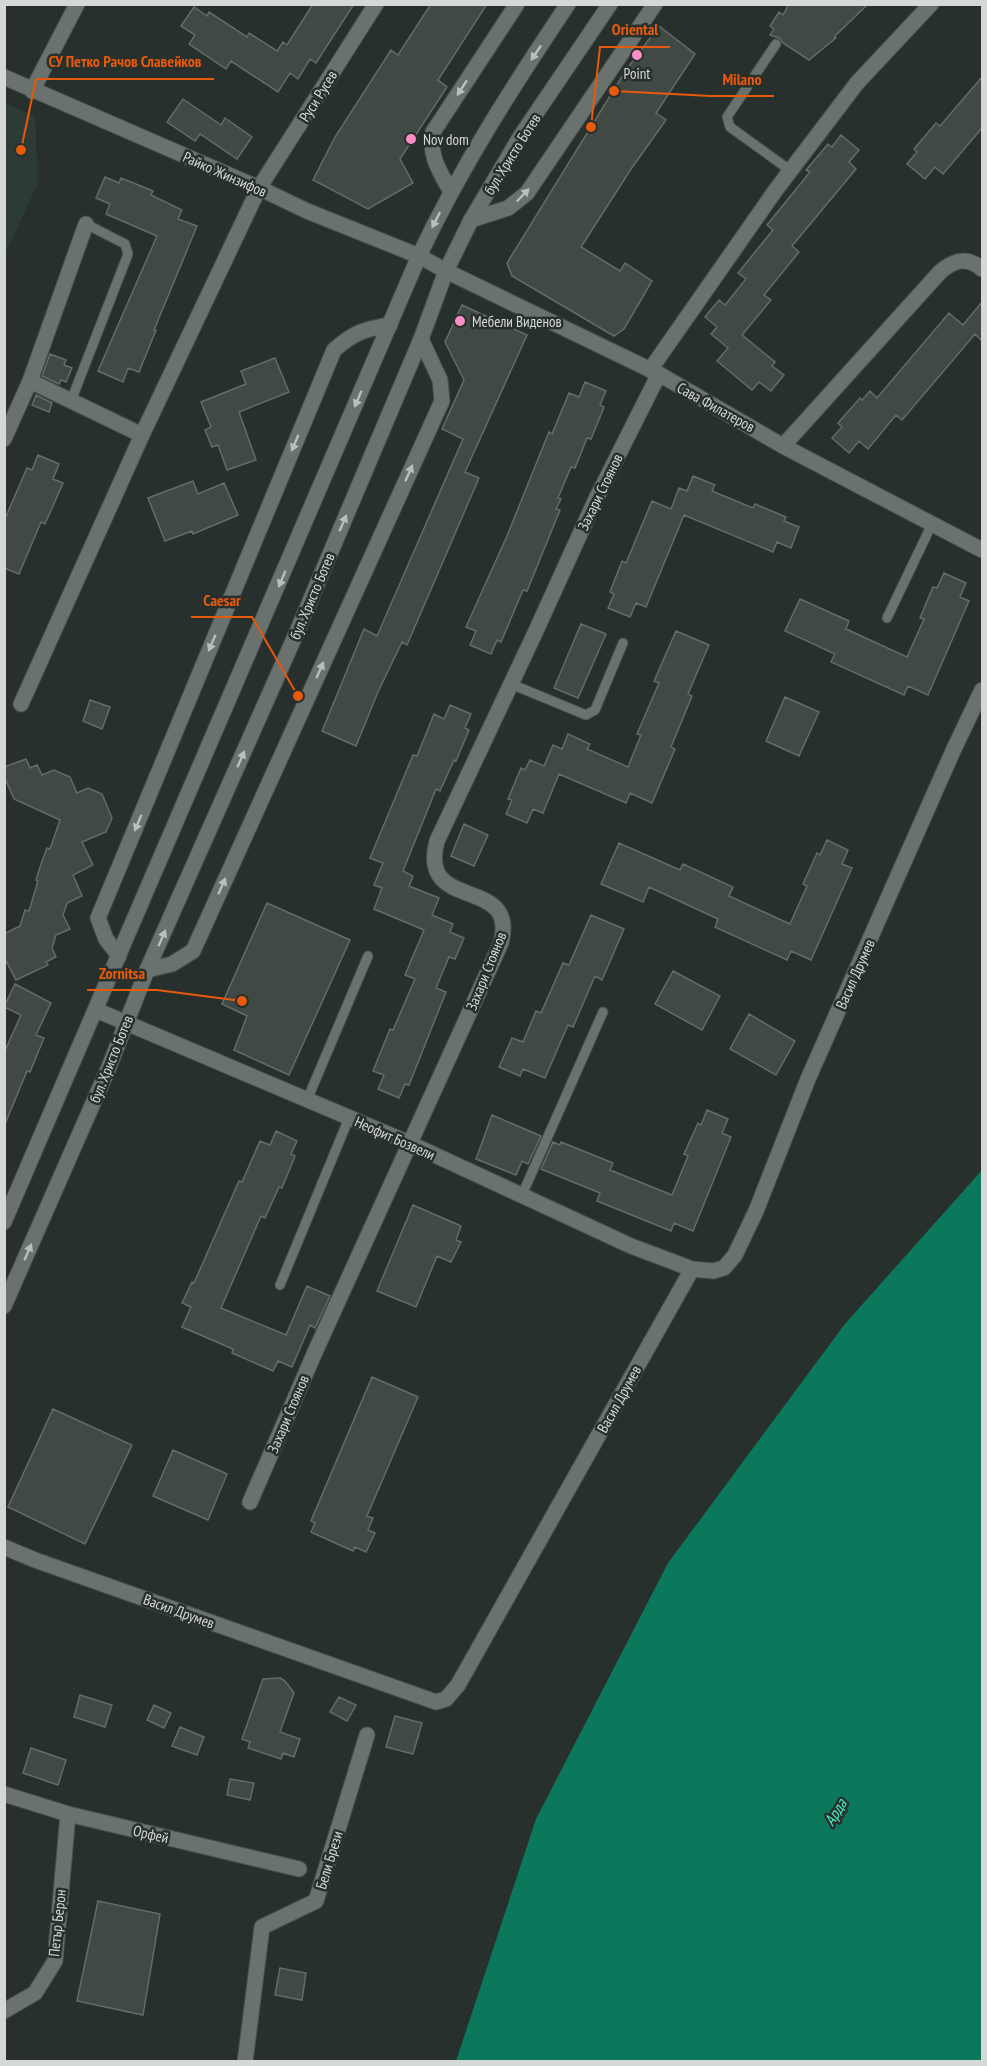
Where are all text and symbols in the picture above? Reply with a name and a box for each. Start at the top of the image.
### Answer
callout: Oriental [600,13,670,47]
text: Oriental [612,19,658,39]
callout: СУ Петко Рачов Славейков [36,45,214,79]
one-way arrow [531,45,542,61]
marker: Point [630,48,644,62]
text: СУ Петко Рачов Славейков [48,51,202,71]
callout: Milano [711,62,774,96]
place label: Point [624,64,650,83]
street label: Руси Русев [295,67,341,125]
text: Milano [722,69,762,89]
one-way arrow [456,80,467,97]
street label: бул. Христо Ботев [479,110,545,198]
place label: Nov dom [423,130,469,149]
marker: Nov dom [404,132,418,146]
street label: Райко Жинзифов [180,147,270,201]
one-way arrow [516,188,530,203]
one-way arrow [431,212,441,229]
place label: Мебели Виденов [472,312,562,331]
marker: Мебели Виденов [453,314,467,328]
street label: Сава Филатеров [674,378,758,436]
one-way arrow [353,390,362,408]
one-way arrow [290,434,299,452]
street label: Захари Стоянов [573,451,627,533]
one-way arrow [404,464,414,482]
one-way arrow [339,514,348,531]
street label: бул. Христо Ботев [285,550,339,642]
one-way arrow [277,570,287,588]
callout: Caesar [191,583,252,617]
text: Caesar [203,590,241,610]
one-way arrow [207,634,217,652]
one-way arrow [315,661,325,679]
one-way arrow [236,750,246,768]
one-way arrow [133,814,143,832]
one-way arrow [218,877,227,895]
one-way arrow [157,929,166,946]
street label: Захари Стоянов [462,929,510,1013]
street label: Васил Друмев [831,936,879,1012]
callout: Zornitsa [87,956,157,990]
text: Zornitsa [99,963,145,983]
street label: бул. Христо Ботев [85,1013,137,1105]
street label: Неофит Бозвели [352,1112,438,1164]
one-way arrow [23,1243,33,1261]
street label: Васил Друмев [593,1362,645,1436]
street label: Захари Стоянов [263,1372,313,1456]
street label: Васил Друмев [141,1589,217,1633]
water label: Арда [819,1793,852,1829]
street label: Орфей [131,1821,171,1847]
street label: Бели Брези [311,1829,347,1891]
street label: Петър Берон [44,1889,70,1957]

